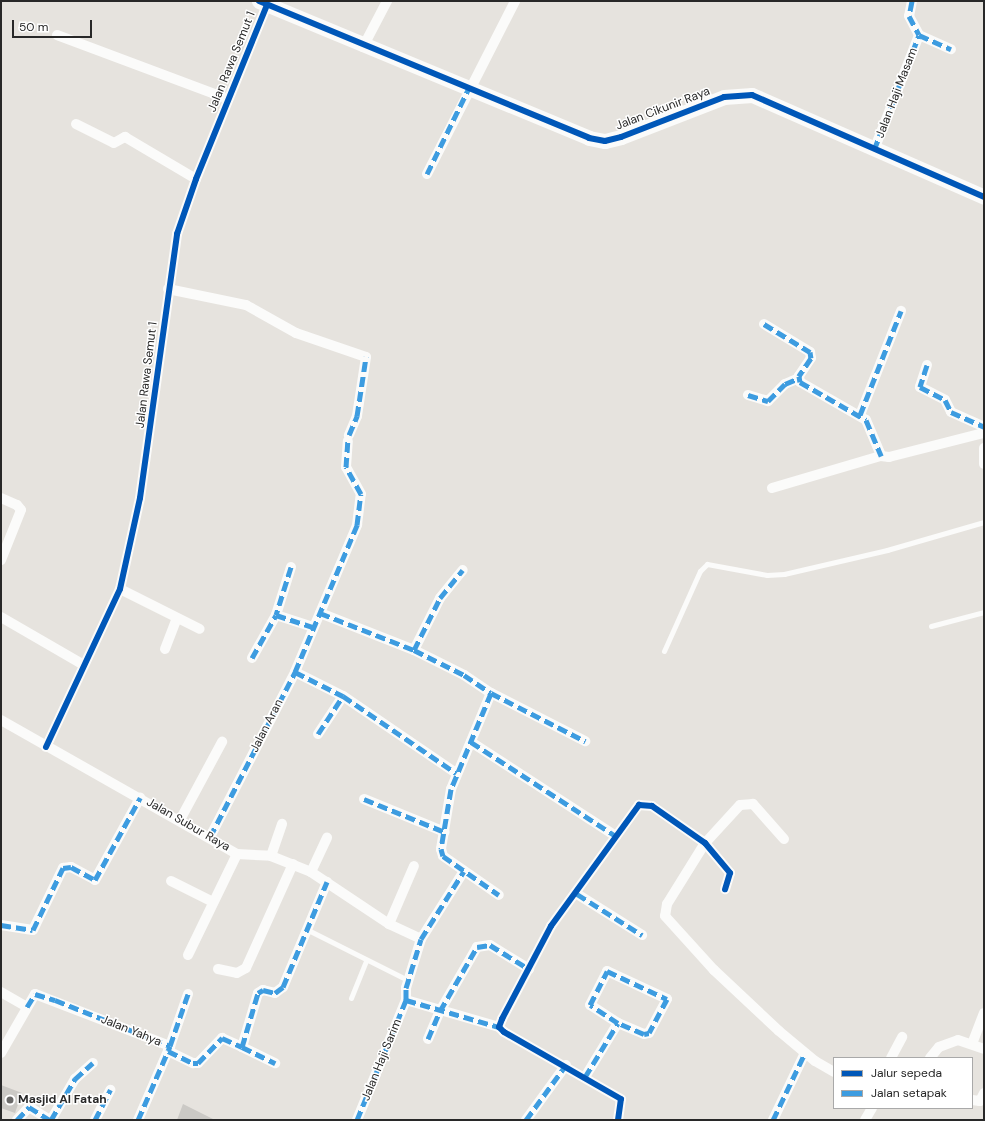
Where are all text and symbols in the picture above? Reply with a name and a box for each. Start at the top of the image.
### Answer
street label: Jalan Rawa Semut 1 [205,10,259,114]
scale bar [14,12,94,38]
text: 50 m [19,19,48,35]
street label: Jalan Haji Masam [873,46,921,140]
street label: Jalan Cikunir Raya [614,84,712,134]
street label: Jalan Rawa Semut 1 [133,321,161,429]
street label: Jalan Aran [247,697,287,755]
street label: Jalan Subur Raya [144,795,232,855]
street label: Jalan Yahya [99,1012,163,1050]
street label: Jalan Haji Sarim [359,1017,405,1103]
legend [833,1057,973,1109]
text: Jalur sepeda [871,1065,942,1081]
text: Jalan setapak [871,1085,947,1101]
place label: Masjid Al Fatah [18,1093,107,1107]
marker: Masjid Al Fatah [5,1095,15,1105]

